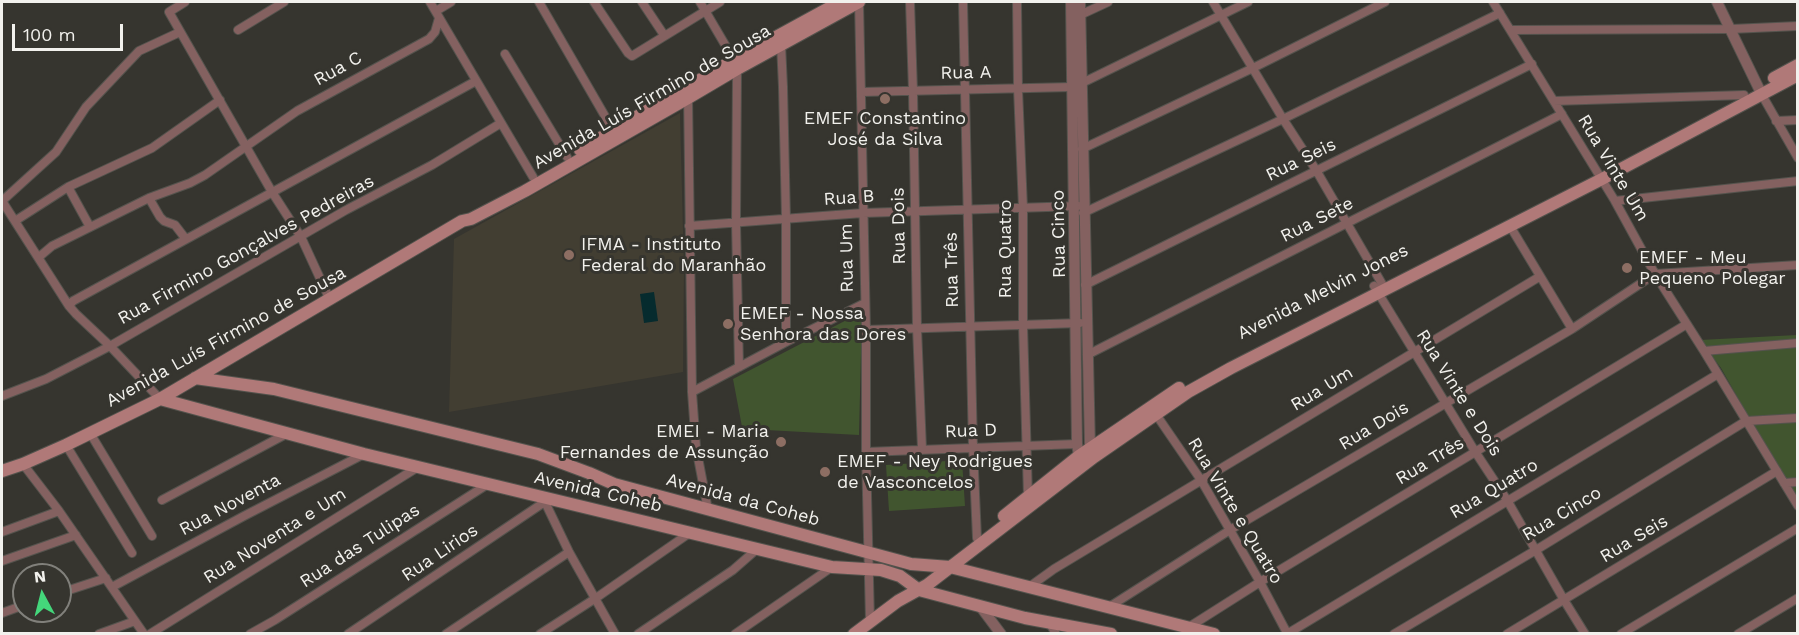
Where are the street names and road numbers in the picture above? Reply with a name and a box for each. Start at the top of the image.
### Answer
street label: Avenida Luís Firmino de Sousa [529,20,775,174]
street label: Rua C [310,47,366,91]
street label: Rua A [940,62,992,84]
street label: Rua Vinte Um [1573,111,1653,225]
street label: Rua Seis [1262,134,1340,186]
street label: Rua Firmino Gonçalves Pedreiras [114,170,378,330]
street label: Rua B [823,185,875,211]
street label: Rua Dois [888,187,910,265]
street label: Rua Cinco [1047,190,1071,278]
street label: Rua Sete [1277,192,1357,248]
street label: Rua Quatro [995,200,1017,298]
street label: Rua Um [836,223,858,293]
street label: Rua Três [941,232,963,308]
street label: Avenida Melvin Jones [1234,240,1412,344]
street label: Avenida Luís Firmino de Sousa [102,262,350,412]
street label: Rua Vinte e Dois [1411,326,1507,460]
street label: Rua Um [1287,362,1357,416]
street label: Rua Dois [1335,397,1413,455]
street label: Rua D [945,419,997,443]
street label: Rua Três [1392,432,1468,490]
street label: Rua Vinte e Quatro [1183,434,1287,588]
street label: Rua Quatro [1446,454,1542,524]
street label: Avenida Coheb [532,467,664,517]
street label: Rua Noventa [176,469,284,541]
street label: Avenida da Coheb [664,469,822,531]
street label: Rua Cinco [1519,482,1605,546]
street label: Rua Noventa e Um [200,483,350,589]
street label: Rua das Tulipas [296,499,424,593]
street label: Rua Seis [1596,510,1672,568]
street label: Rua Lirios [398,520,482,586]

